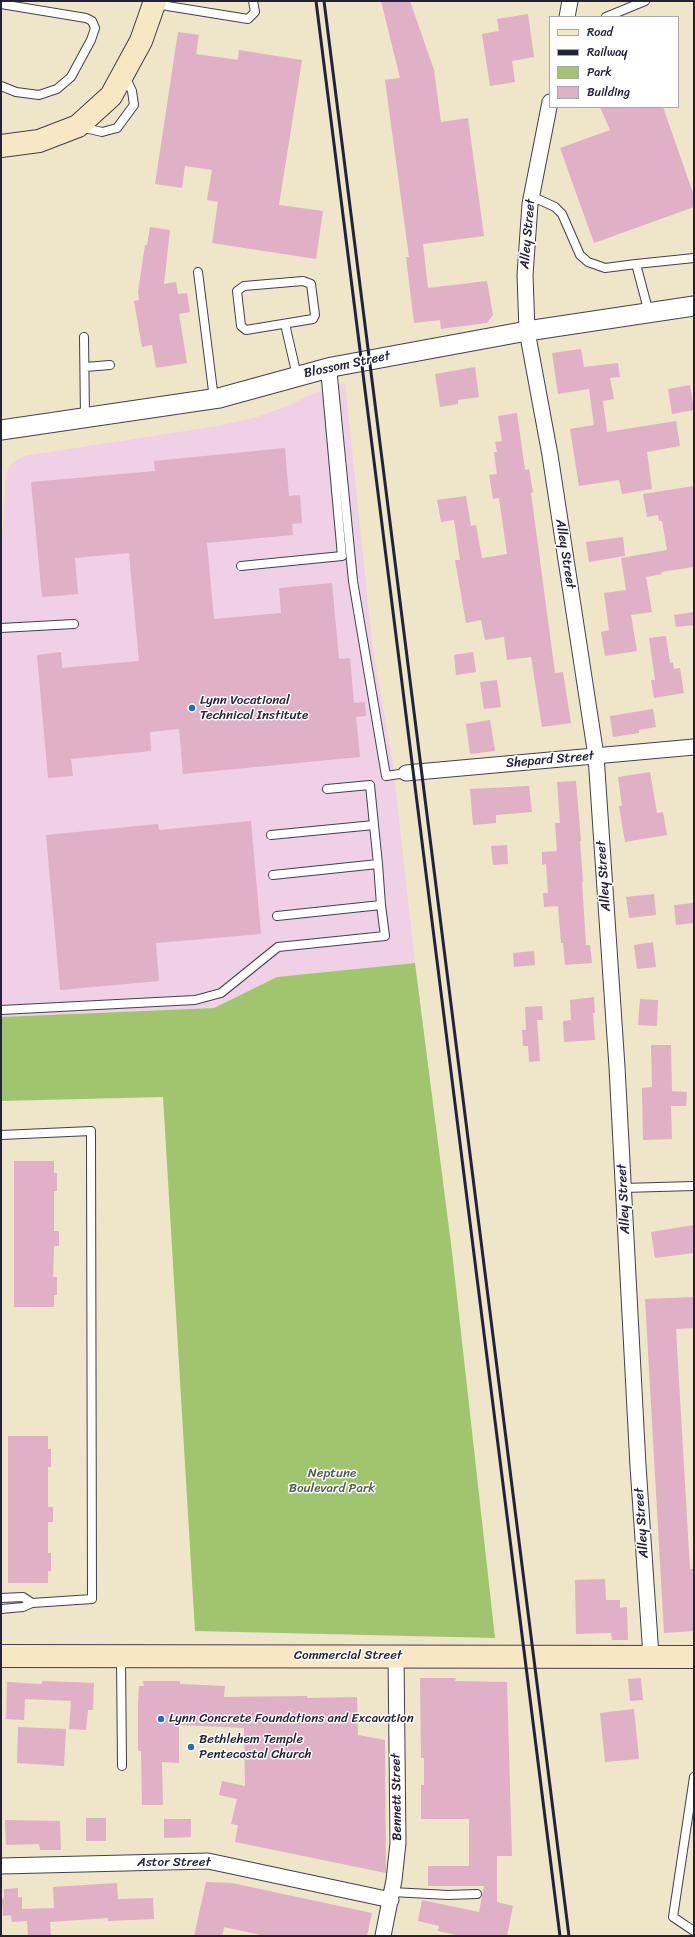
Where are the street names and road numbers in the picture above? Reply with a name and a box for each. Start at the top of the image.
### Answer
street label: Alley Street [517,198,539,270]
street label: Blossom Street [303,348,391,382]
street label: Alley Street [552,518,578,590]
street label: Shepard Street [505,748,595,772]
street label: Alley Street [594,840,614,912]
street label: Alley Street [614,1163,634,1235]
street label: Alley Street [632,1487,652,1559]
street label: Commercial Street [294,1648,402,1664]
street label: Bennett Street [388,1753,406,1841]
street label: Astor Street [137,1855,211,1871]

